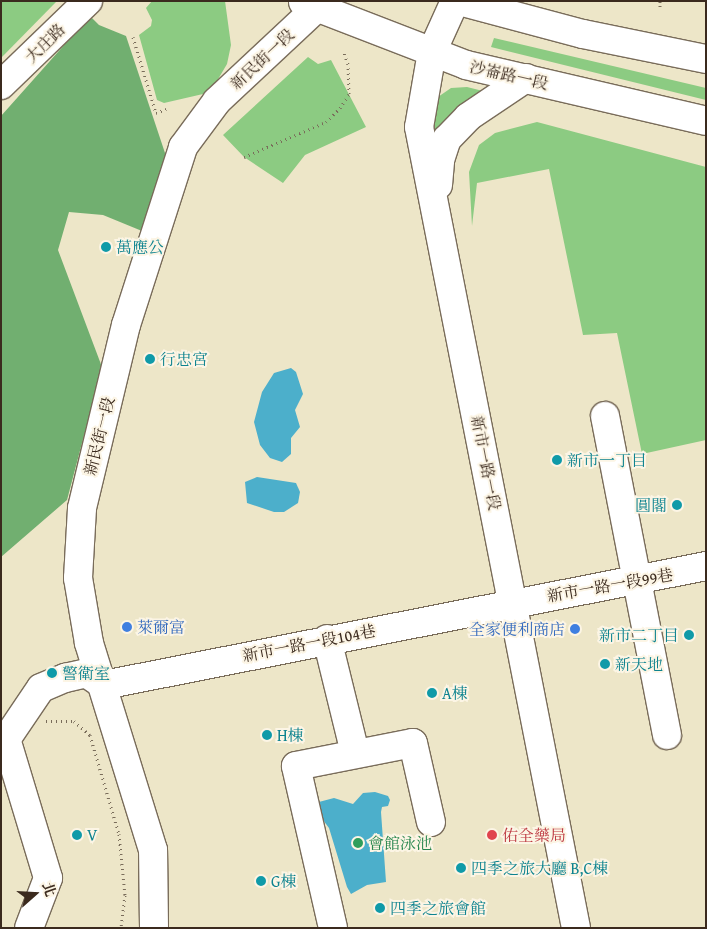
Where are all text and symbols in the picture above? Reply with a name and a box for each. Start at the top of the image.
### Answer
street label: 大庄路 [21,19,69,67]
street label: 新民街一段 [226,25,298,93]
street label: 沙崙路一段 [468,57,550,93]
place label: 萬應公 [116,237,164,257]
marker: 萬應公 [100,241,112,253]
place label: 行忠宮 [160,349,208,369]
marker: 行忠宮 [144,353,156,365]
street label: 新民街一段 [80,395,118,477]
street label: 新市一路一段 [467,414,505,512]
place label: 新市一丁目 [567,450,647,470]
marker: 新市一丁目 [551,454,563,466]
place label: 圓閣 [635,495,667,515]
marker: 圓閣 [671,499,683,511]
street label: 新市一路一段99巷 [546,564,674,606]
place label: 萊爾富 [137,617,185,637]
place label: 全家便利商店 [469,619,565,639]
marker: 萊爾富 [121,621,133,633]
street label: 新市一路一段104巷 [241,621,377,665]
marker: 全家便利商店 [569,623,581,635]
place label: 新市二丁目 [599,625,679,645]
marker: 新市二丁目 [683,629,695,641]
place label: 新天地 [615,654,663,674]
marker: 新天地 [599,658,611,670]
place label: 警衛室 [62,663,110,683]
marker: 警衛室 [46,667,58,679]
place label: A棟 [442,683,468,703]
marker: A棟 [426,687,438,699]
place label: H棟 [277,725,304,745]
marker: H棟 [261,729,273,741]
place label: V [87,825,97,845]
place label: 佑全藥局 [502,825,566,845]
marker: V [71,829,83,841]
marker: 佑全藥局 [486,829,498,841]
place label: 會館泳池 [368,833,432,853]
marker: 會館泳池 [352,837,364,849]
place label: 四季之旅大廳 B,C棟 [471,858,608,878]
marker: 四季之旅大廳 B,C棟 [455,862,467,874]
north arrow [10,869,60,919]
place label: G棟 [271,871,296,891]
marker: G棟 [255,875,267,887]
text: 北 [37,879,61,899]
place label: 四季之旅會館 [390,898,486,918]
marker: 四季之旅會館 [374,902,386,914]

